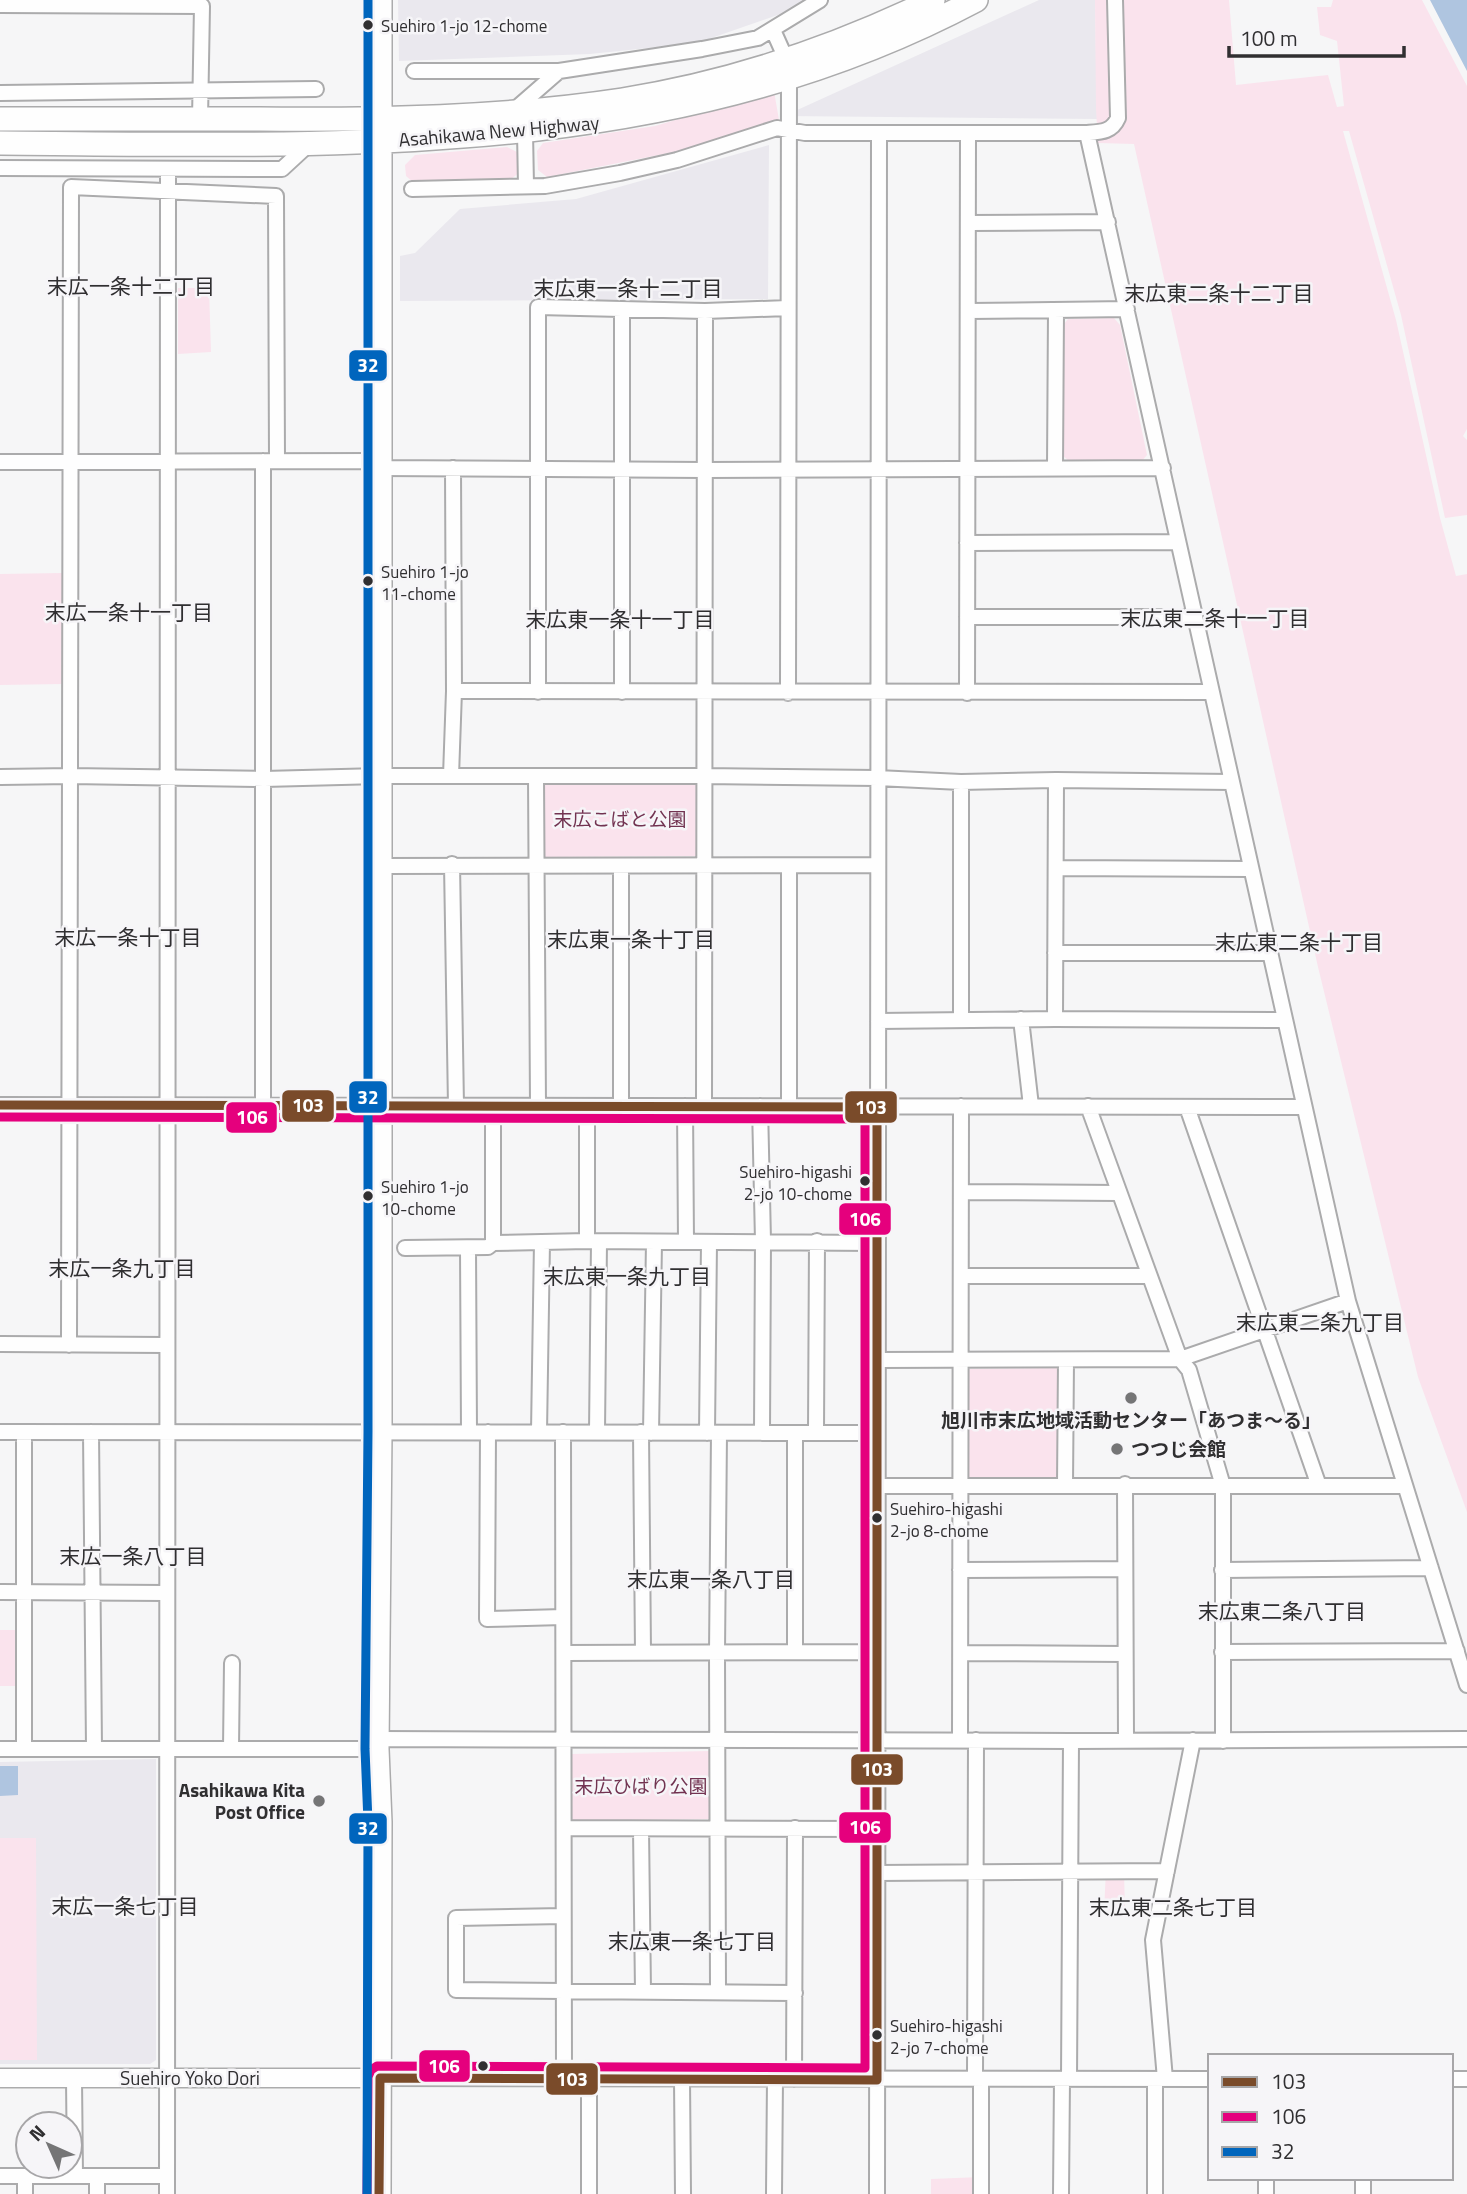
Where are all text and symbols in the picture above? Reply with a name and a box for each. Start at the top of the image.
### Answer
place label: Suehiro 1-jo 12-chome [381,13,547,39]
scale bar [1229,14,1404,58]
marker: Suehiro 1-jo 12-chome [361,18,375,32]
text: 100 m [1240,22,1297,54]
street label: Asahikawa New Highway [397,107,601,154]
district label: 末広一条十二丁目 [47,270,215,302]
district label: 末広東一条十二丁目 [534,272,723,304]
district label: 末広東二条十二丁目 [1125,277,1314,309]
line badge: 32 [348,349,388,382]
text: 32 [357,350,379,379]
place label: Suehiro 1-jo 11-chome [381,559,469,607]
marker: Suehiro 1-jo 11-chome [361,574,375,588]
district label: 末広一条十一丁目 [45,596,213,628]
district label: 末広東二条十一丁目 [1121,602,1310,634]
district label: 末広東一条十一丁目 [526,603,715,635]
park label: 末広こばと公園 [553,804,687,833]
district label: 末広一条十丁目 [55,921,202,953]
district label: 末広東一条十丁目 [547,923,715,955]
district label: 末広東二条十丁目 [1215,926,1383,958]
line badge: 32 [348,1080,388,1114]
text: 32 [357,1082,379,1111]
line badge: 103 [281,1089,335,1123]
text: 103 [292,1090,324,1119]
line badge: 103 [844,1090,898,1124]
text: 103 [855,1092,887,1121]
line badge: 106 [225,1101,278,1134]
text: 106 [236,1102,268,1131]
place label: Suehiro-higashi 2-jo 10-chome [739,1159,852,1207]
place label: Suehiro 1-jo 10-chome [381,1174,469,1222]
marker: Suehiro-higashi 2-jo 10-chome [858,1174,872,1188]
marker: Suehiro 1-jo 10-chome [361,1189,375,1203]
line badge: 106 [838,1202,892,1236]
text: 106 [849,1204,881,1233]
district label: 末広一条九丁目 [49,1252,196,1284]
district label: 末広東一条九丁目 [543,1260,711,1292]
district label: 末広東二条九丁目 [1236,1306,1404,1338]
marker: 旭川市末広地域活動センター「あつま〜る」 [1123,1390,1139,1406]
place label: 旭川市末広地域活動センター「あつま〜る」 [941,1405,1321,1434]
place label: つつじ会館 [1131,1434,1226,1463]
marker: つつじ会館 [1109,1441,1125,1457]
place label: Suehiro-higashi 2-jo 8-chome [890,1496,1003,1544]
marker: Suehiro-higashi 2-jo 8-chome [870,1511,884,1525]
district label: 末広一条八丁目 [60,1540,207,1572]
district label: 末広東一条八丁目 [627,1563,795,1595]
district label: 末広東二条八丁目 [1198,1595,1366,1627]
line badge: 103 [850,1753,904,1786]
text: 103 [861,1754,893,1783]
park label: 末広ひばり公園 [574,1771,708,1800]
place label: Asahikawa Kita Post Office [179,1775,305,1826]
marker: Asahikawa Kita Post Office [311,1793,327,1809]
line badge: 106 [838,1811,892,1844]
line badge: 32 [348,1812,388,1845]
text: 106 [849,1812,881,1841]
text: 32 [357,1813,379,1842]
district label: 末広一条七丁目 [52,1890,199,1922]
district label: 末広東二条七丁目 [1089,1891,1257,1923]
district label: 末広東一条七丁目 [608,1925,776,1957]
place label: Suehiro-higashi 2-jo 7-chome [890,2013,1003,2061]
marker: Suehiro-higashi 2-jo 7-chome [870,2028,884,2042]
line badge: 106 [418,2049,471,2083]
text: 106 [428,2051,460,2080]
legend [1208,2054,1453,2180]
unlabelled marker [476,2059,490,2073]
line badge: 103 [545,2062,599,2096]
street label: Suehiro Yoko Dori [120,2063,260,2092]
text: 103 [556,2064,588,2093]
text: 103 [1271,2065,1306,2097]
text: 106 [1271,2100,1306,2132]
north arrow [14,2110,84,2180]
text: N [22,2118,52,2148]
text: 32 [1271,2135,1295,2167]

